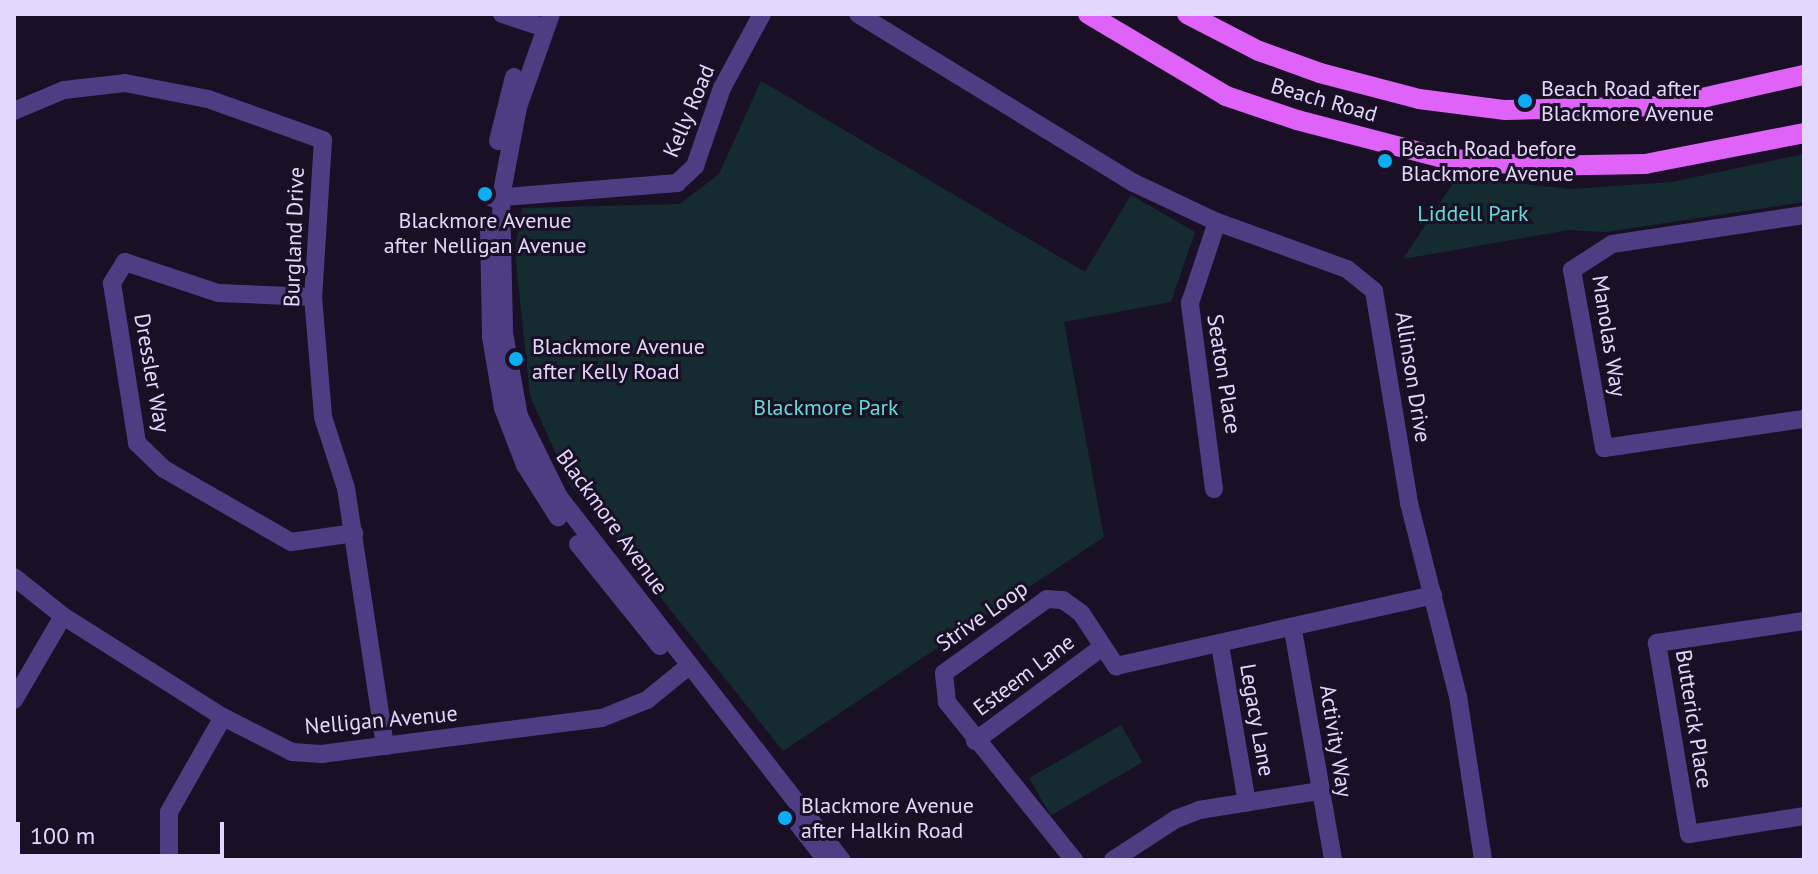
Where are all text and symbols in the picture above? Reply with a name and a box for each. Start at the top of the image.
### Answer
street label: Kelly Road [657,60,721,162]
street label: Beach Road [1268,72,1380,128]
place label: Beach Road after Blackmore Avenue [1541,75,1715,126]
marker: Beach Road after Blackmore Avenue [1516,92,1534,110]
place label: Beach Road before Blackmore Avenue [1401,135,1576,186]
marker: Beach Road before Blackmore Avenue [1376,152,1394,170]
street label: Burgland Drive [278,166,310,308]
marker: Blackmore Avenue after Nelligan Avenue [476,185,494,203]
park label: Liddell Park [1417,201,1529,227]
place label: Blackmore Avenue after Nelligan Avenue [383,207,587,258]
street label: Manolas Way [1586,273,1632,399]
street label: Allinson Drive [1390,310,1436,444]
street label: Dressler Way [128,311,176,435]
street label: Seaton Place [1202,312,1246,436]
place label: Blackmore Avenue after Kelly Road [532,333,706,384]
marker: Blackmore Avenue after Kelly Road [507,350,525,368]
park label: Blackmore Park [753,395,899,421]
street label: Blackmore Avenue [550,444,674,600]
street label: Strive Loop [931,575,1033,657]
street label: Esteem Lane [968,629,1080,721]
street label: Butterick Place [1670,648,1718,790]
street label: Legacy Lane [1234,661,1280,779]
street label: Activity Way [1314,682,1358,800]
street label: Nelligan Avenue [303,700,459,740]
place label: Blackmore Avenue after Halkin Road [801,792,975,844]
scale bar [20,806,228,856]
marker: Blackmore Avenue after Halkin Road [776,809,794,827]
text: 100 m [30,820,95,851]

